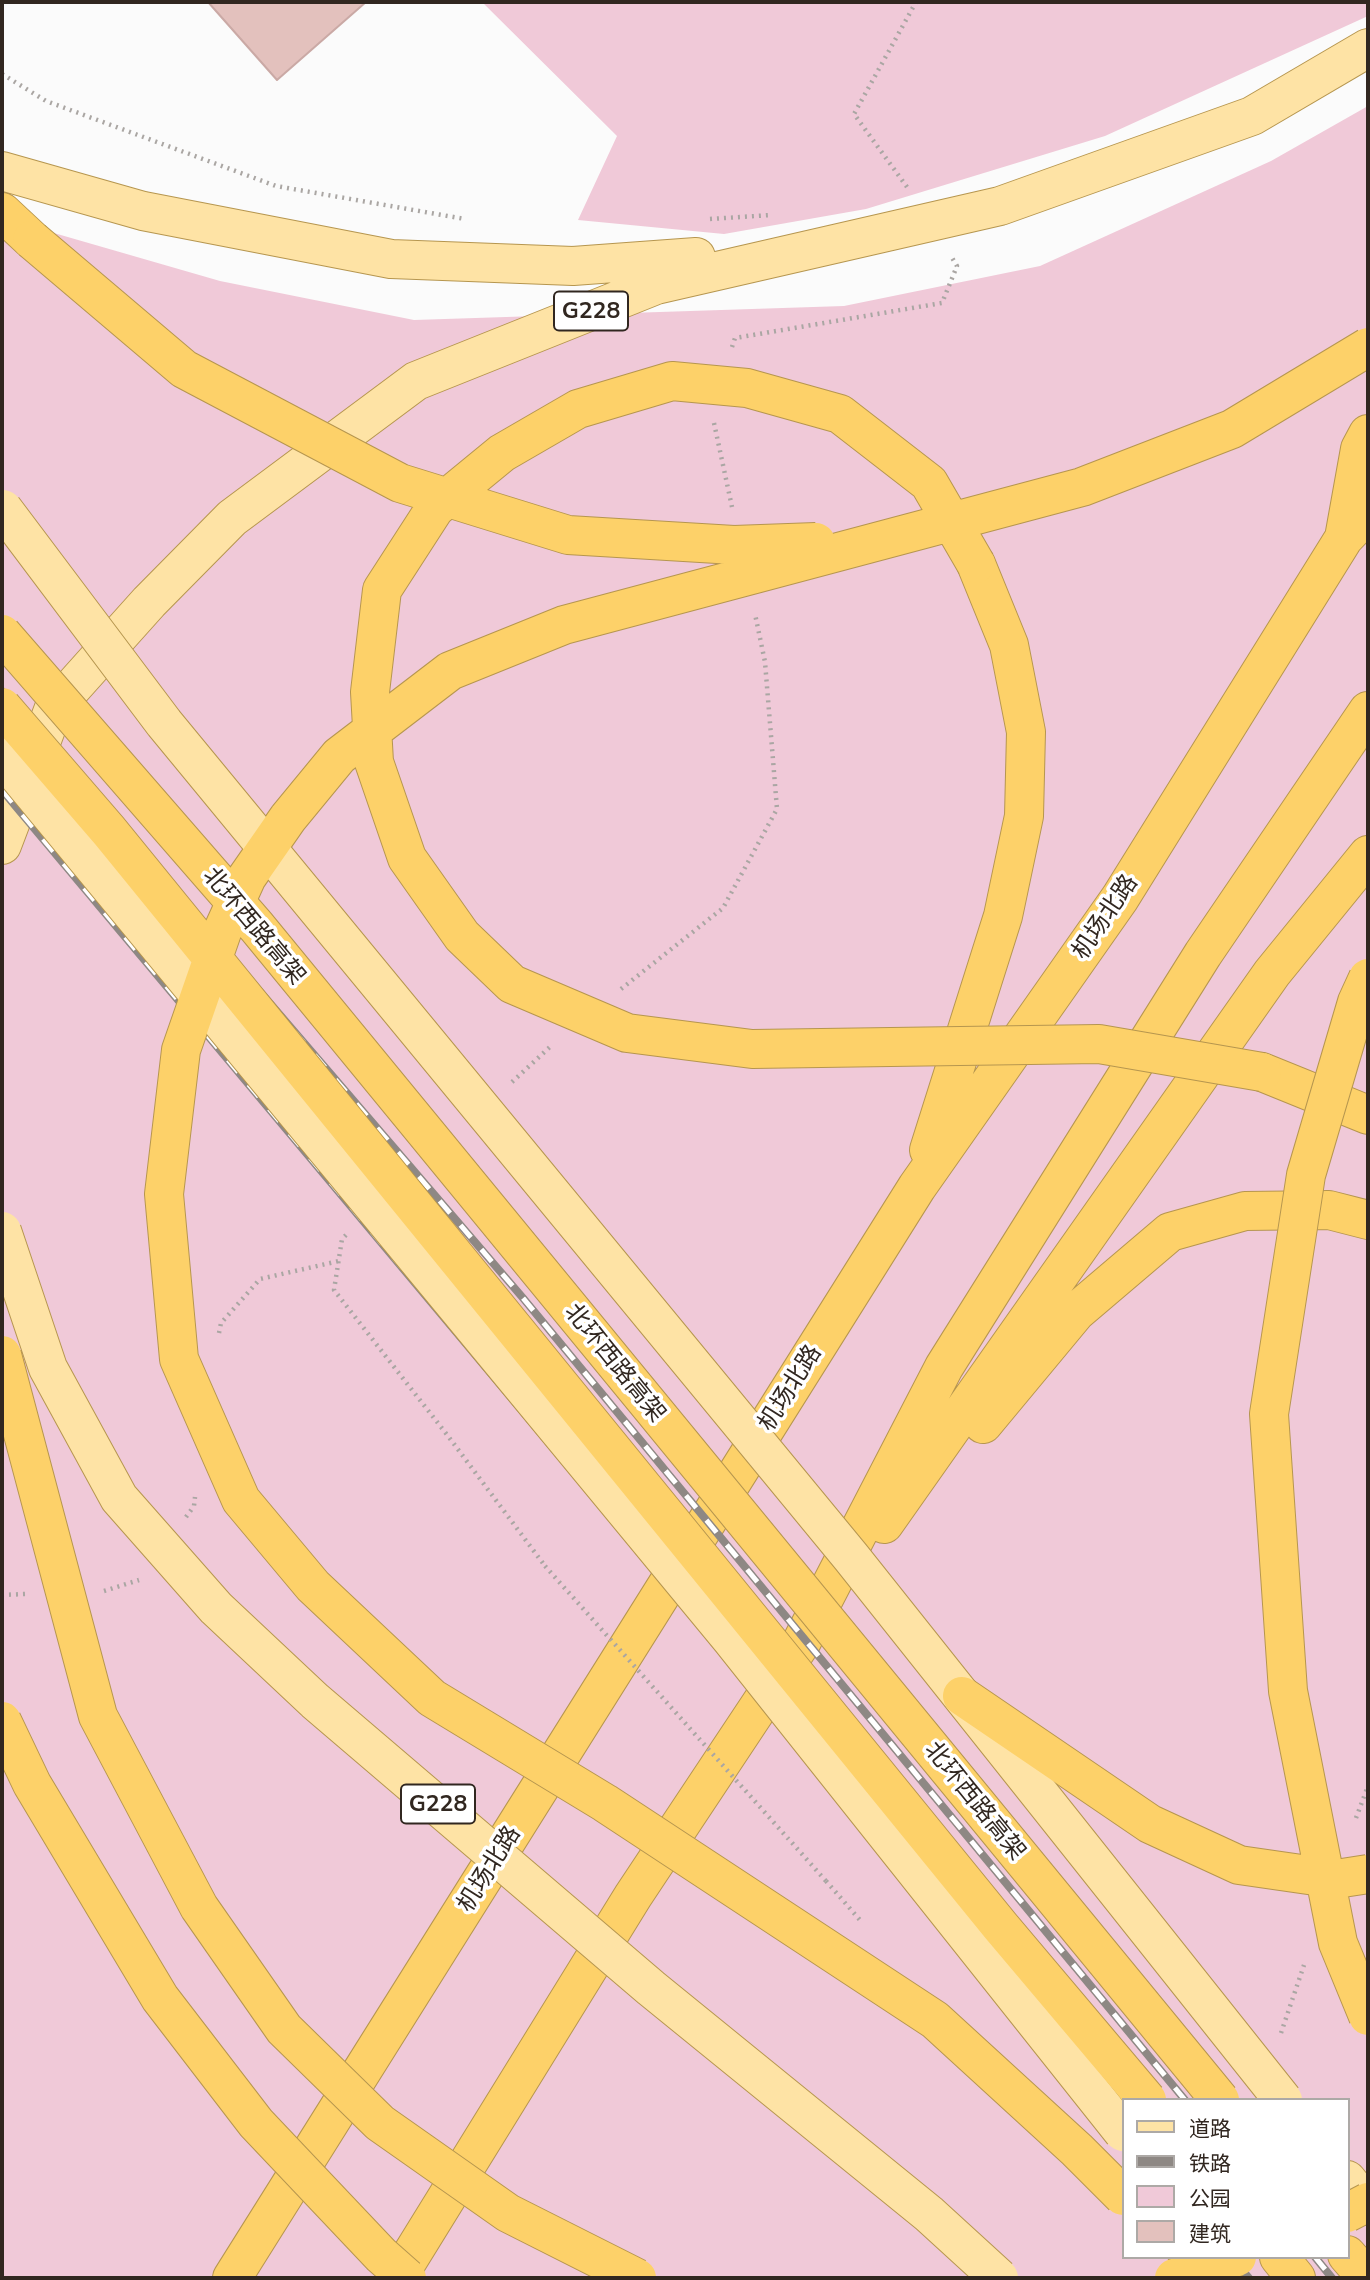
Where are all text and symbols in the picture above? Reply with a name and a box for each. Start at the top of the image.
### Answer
road number: G228 [554,292,628,330]
street label: 北环西路高架 [197,862,311,990]
street label: 机场北路 [1066,869,1144,965]
street label: 北环西路高架 [558,1298,672,1428]
street label: 机场北路 [752,1340,828,1436]
street label: 北环西路高架 [918,1736,1032,1866]
road number: G228 [401,1784,475,1824]
street label: 机场北路 [451,1821,527,1917]
legend [1122,2098,1349,2259]
text: 道路 [1189,2115,1231,2141]
text: 铁路 [1189,2150,1231,2176]
text: 公园 [1189,2185,1231,2211]
text: 建筑 [1189,2220,1231,2246]

